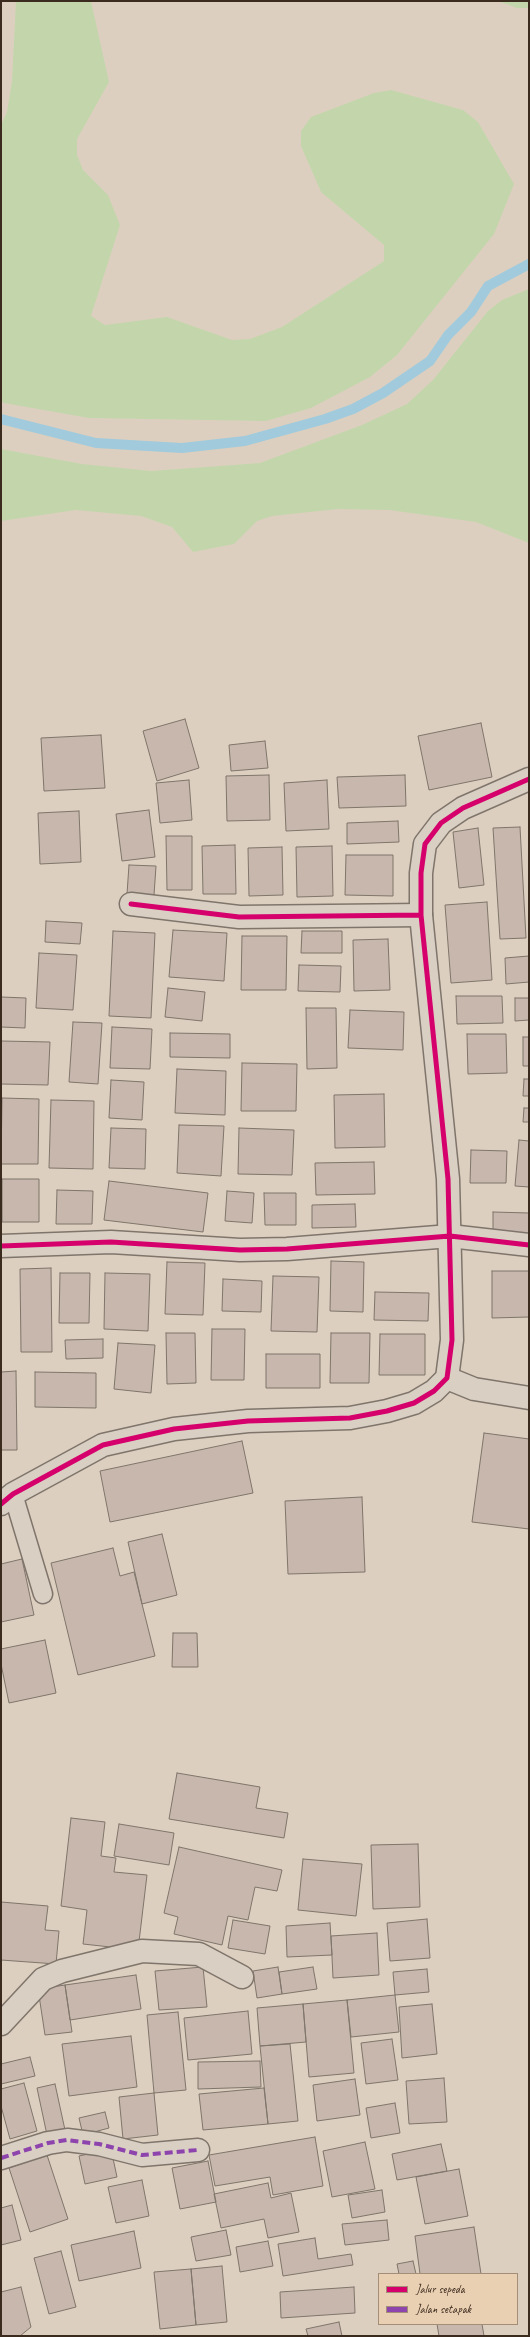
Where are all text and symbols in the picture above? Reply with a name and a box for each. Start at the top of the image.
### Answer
legend [378,2273,518,2325]
text: Jalur sepeda [416,2281,464,2297]
text: Jalan setapak [416,2301,471,2317]

